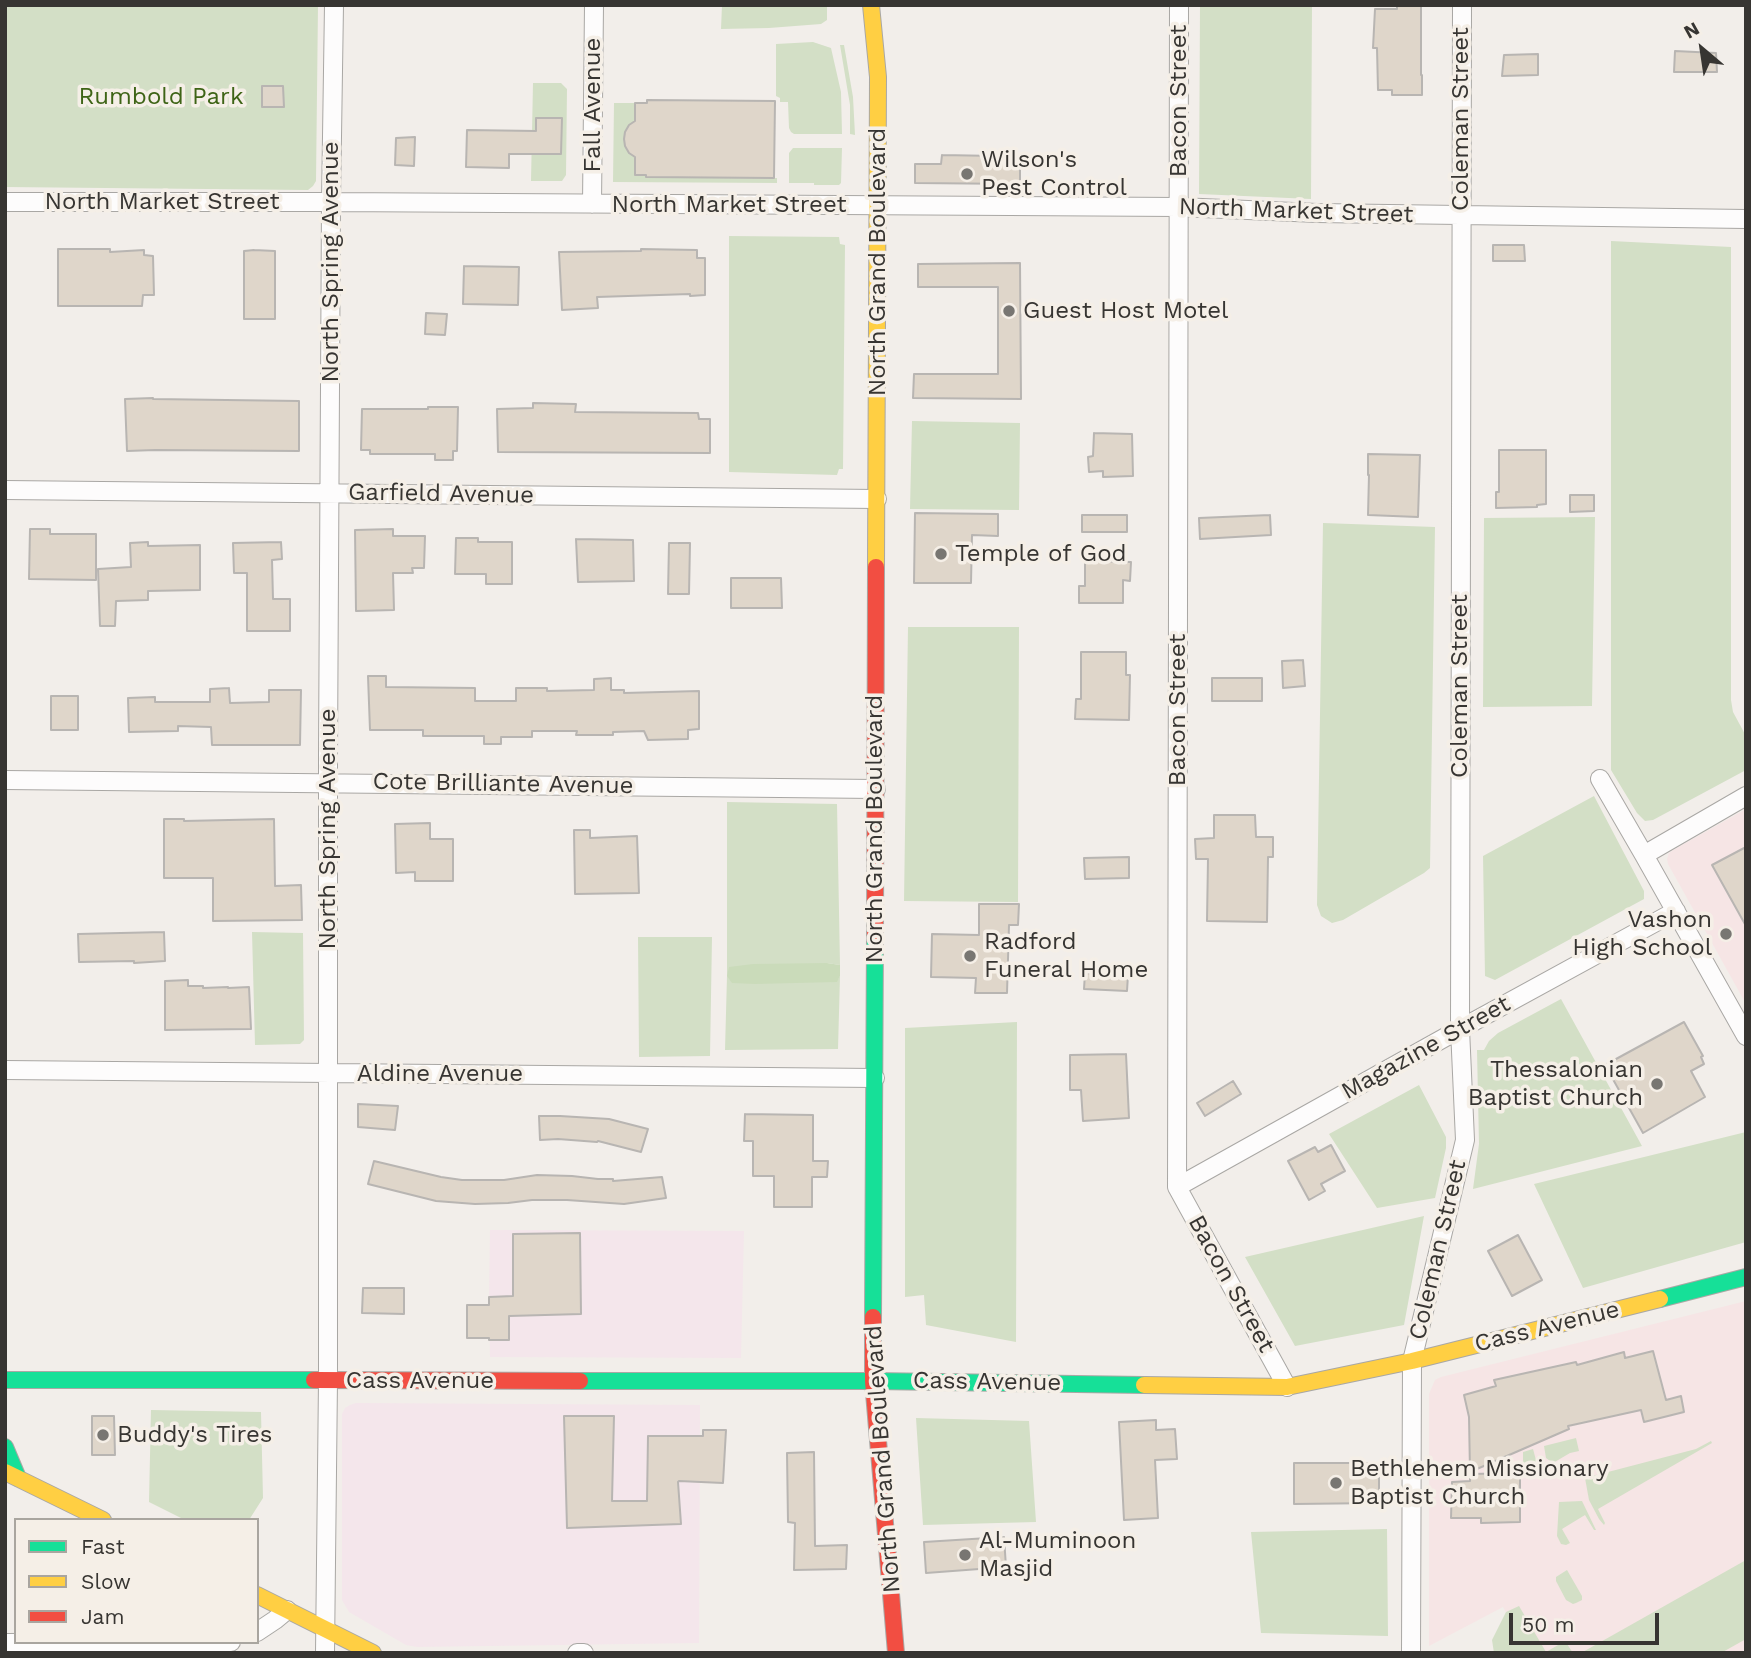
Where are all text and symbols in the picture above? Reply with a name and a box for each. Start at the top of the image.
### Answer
north arrow [1667,14,1737,84]
text: N [1680,17,1703,44]
street label: Bacon Street [1165,25,1193,177]
street label: Coleman Street [1447,27,1475,211]
street label: Fall Avenue [579,38,607,172]
park label: Rumbold Park [78,83,244,111]
street label: North Grand Boulevard [864,128,892,396]
street label: North Spring Avenue [317,141,345,383]
place label: Wilson's Pest Control [981,146,1127,202]
marker: Wilson's Pest Control [959,166,975,182]
street label: North Market Street [45,188,279,216]
street label: North Market Street [612,191,846,219]
street label: North Market Street [1178,193,1414,229]
place label: Guest Host Motel [1023,297,1228,325]
marker: Guest Host Motel [1001,303,1017,319]
street label: Garfield Avenue [348,478,534,510]
place label: Temple of God [955,540,1127,568]
marker: Temple of God [933,546,949,562]
street label: Coleman Street [1446,594,1474,778]
street label: Bacon Street [1164,634,1192,786]
street label: North Grand Boulevard [861,695,889,963]
street label: North Spring Avenue [314,708,342,950]
street label: Cote Brilliante Avenue [372,767,634,801]
place label: Vashon High School [1572,906,1712,962]
marker: Vashon High School [1718,926,1734,942]
place label: Radford Funeral Home [984,928,1148,984]
marker: Radford Funeral Home [962,948,978,964]
street label: Magazine Street [1337,990,1515,1106]
place label: Thessalonian Baptist Church [1468,1056,1643,1112]
street label: Aldine Avenue [357,1060,523,1088]
marker: Thessalonian Baptist Church [1649,1076,1665,1092]
street label: Coleman Street [1403,1157,1473,1343]
street label: Bacon Street [1181,1210,1281,1358]
street label: Cass Avenue [1472,1295,1622,1359]
street label: North Grand Boulevard [859,1324,907,1594]
street label: Cass Avenue [913,1366,1061,1398]
street label: Cass Avenue [346,1367,494,1395]
place label: Buddy's Tires [117,1421,272,1449]
marker: Buddy's Tires [95,1427,111,1443]
place label: Bethlehem Missionary Baptist Church [1350,1455,1609,1511]
marker: Bethlehem Missionary Baptist Church [1328,1475,1344,1491]
legend [14,1518,259,1644]
place label: Al-Muminoon Masjid [979,1527,1136,1583]
text: Fast [81,1534,125,1559]
marker: Al-Muminoon Masjid [957,1547,973,1563]
text: Slow [81,1569,131,1594]
scale bar [1513,1598,1664,1642]
text: Jam [81,1604,124,1629]
text: 50 m [1522,1612,1574,1637]

